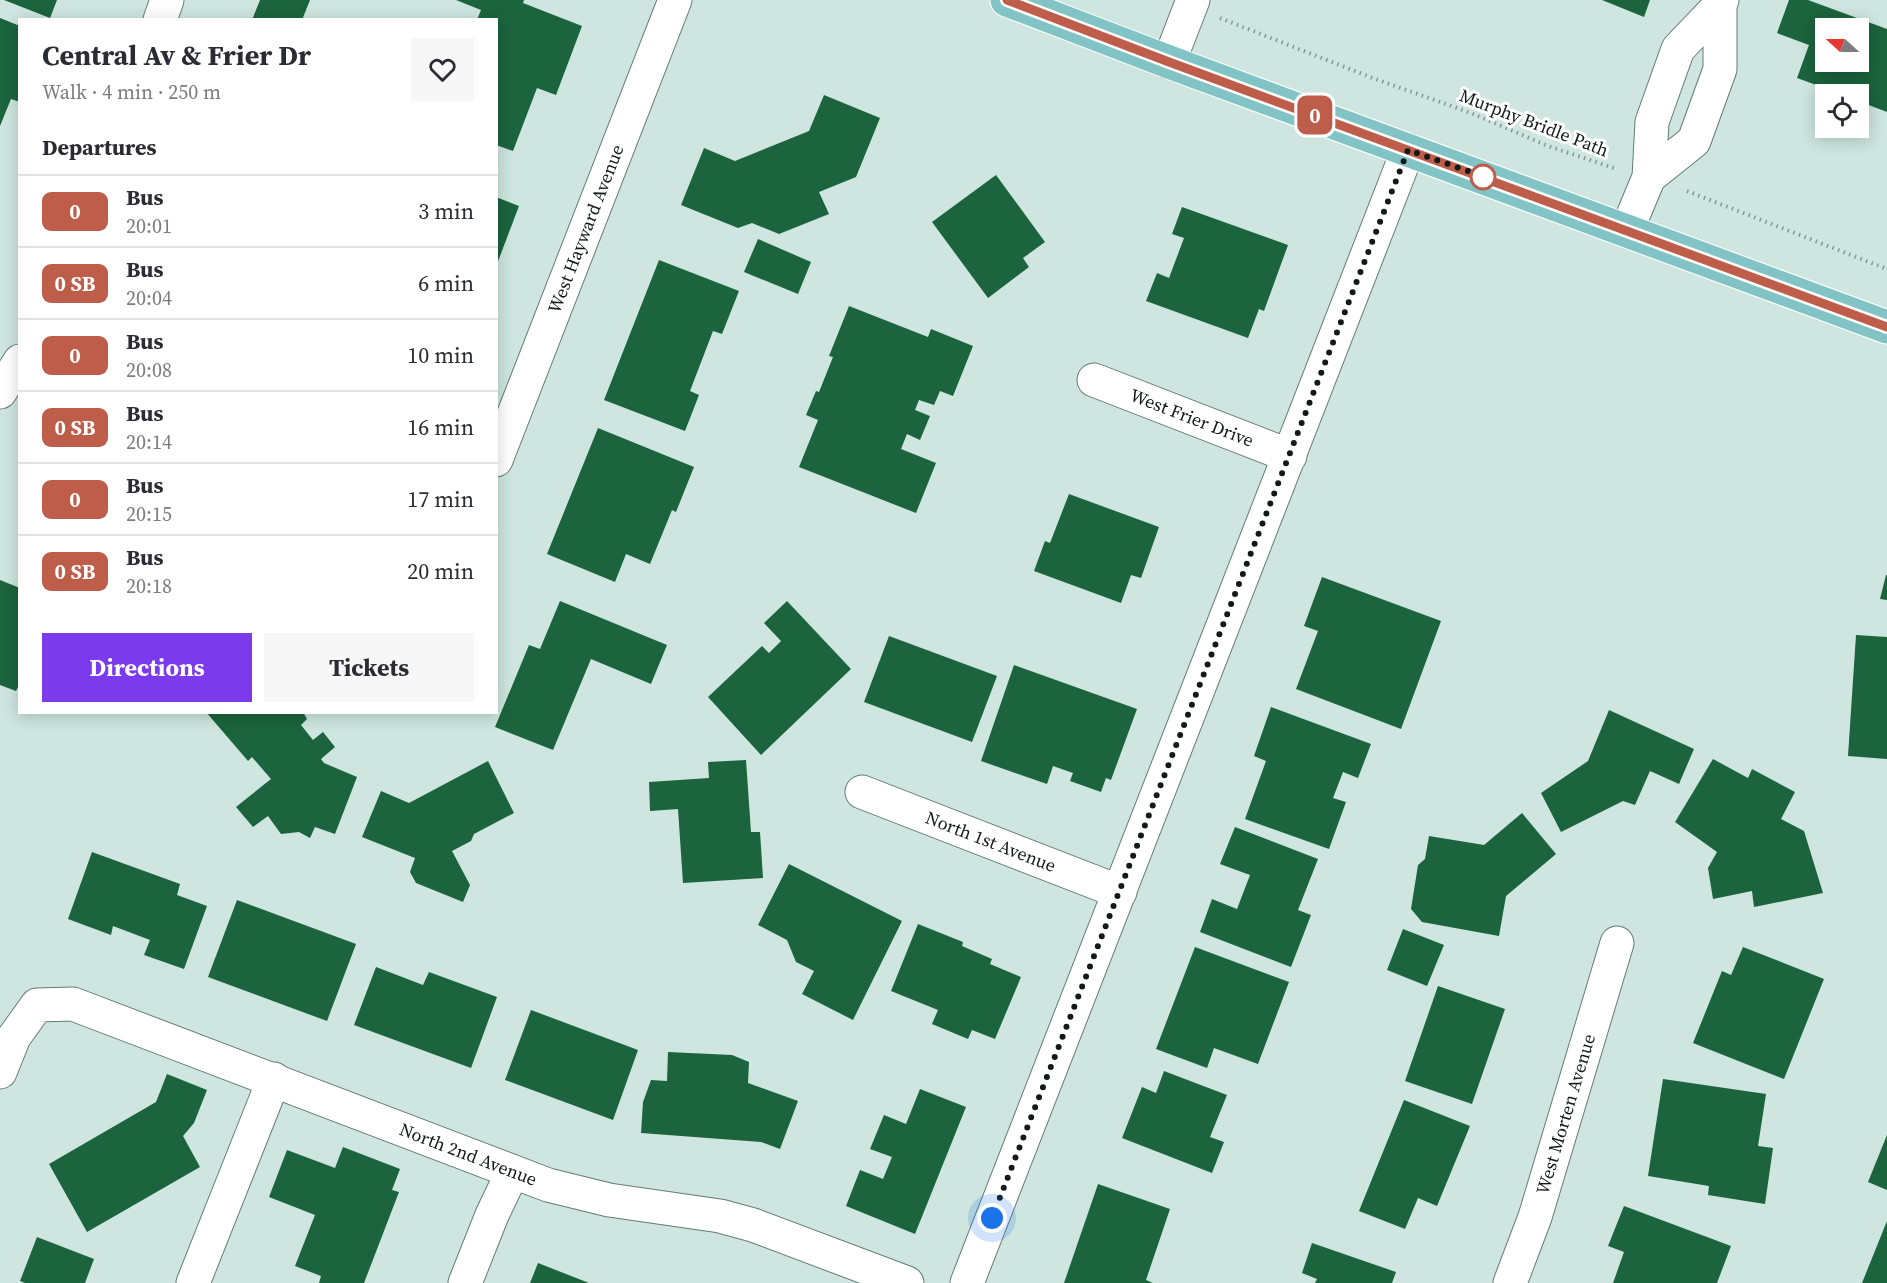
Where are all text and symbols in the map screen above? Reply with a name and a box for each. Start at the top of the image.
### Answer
north arrow [1815,18,1869,72]
map controls [1815,18,1869,138]
text: Central Av & Frier Dr [42,36,311,74]
button: heart [411,38,474,101]
text: Walk · 4 min · 250 m [42,78,221,106]
street label: Murphy Bridle Path [1456,83,1612,163]
button: locate [1815,84,1869,138]
line badge: 0 [1296,96,1334,134]
text: 0 [1309,101,1321,130]
text: Departures [42,132,156,162]
street label: West Hayward Avenue [541,141,630,317]
unlabelled marker [1470,164,1496,190]
text: Bus [126,182,163,212]
text: 3 min [418,196,474,226]
text: 0 [69,197,81,226]
text: 20:01 [126,212,172,240]
text: Bus [126,254,163,284]
text: 6 min [418,268,474,298]
text: 0 SB [55,269,95,298]
text: 20:04 [126,284,172,312]
text: Bus [126,326,163,356]
text: 10 min [407,340,474,370]
text: 0 [69,341,81,370]
text: 20:08 [126,356,172,384]
street label: West Frier Drive [1127,382,1257,453]
text: Bus [126,398,163,428]
text: 16 min [407,412,474,442]
text: 0 SB [55,413,95,442]
text: 20:14 [126,428,172,456]
text: Bus [126,470,163,500]
text: 17 min [407,484,474,514]
text: 0 [69,485,81,514]
text: 20:15 [126,500,172,528]
text: Bus [126,542,163,572]
text: 20 min [407,556,474,586]
text: 0 SB [55,557,95,586]
text: 20:18 [126,572,172,600]
button: Directions [42,633,252,702]
button: Tickets [264,633,474,702]
street label: North 1st Avenue [922,805,1060,878]
street label: West Morten Avenue [1530,1031,1601,1197]
street label: North 2nd Avenue [396,1117,541,1192]
your location [977,1203,1007,1233]

